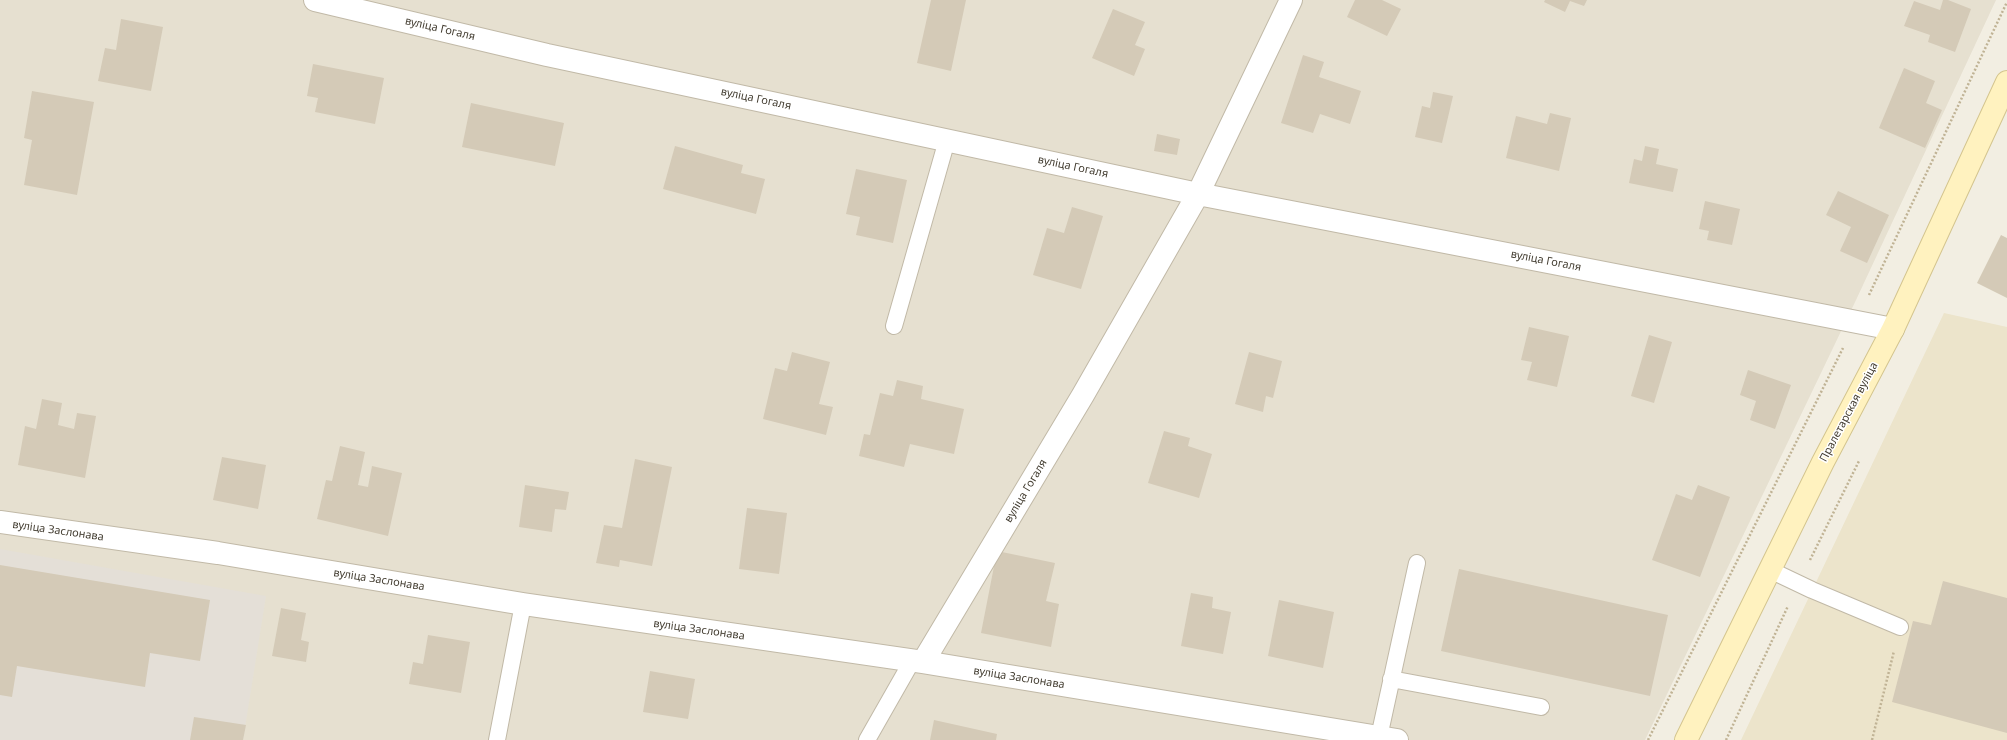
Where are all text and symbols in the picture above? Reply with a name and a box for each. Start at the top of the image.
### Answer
street label: вуліца Гогаля [404,15,476,43]
street label: вуліца Гогаля [720,85,792,113]
street label: вуліца Гогаля [1037,153,1109,181]
street label: вуліца Гогаля [1510,248,1582,274]
street label: Пралетарская вуліца [1817,360,1881,464]
street label: вуліца Гогаля [1002,457,1050,525]
street label: вуліца Заслонава [11,518,105,544]
street label: вуліца Заслонава [332,566,426,594]
street label: вуліца Заслонава [652,617,746,643]
street label: вуліца Заслонава [972,664,1066,692]

